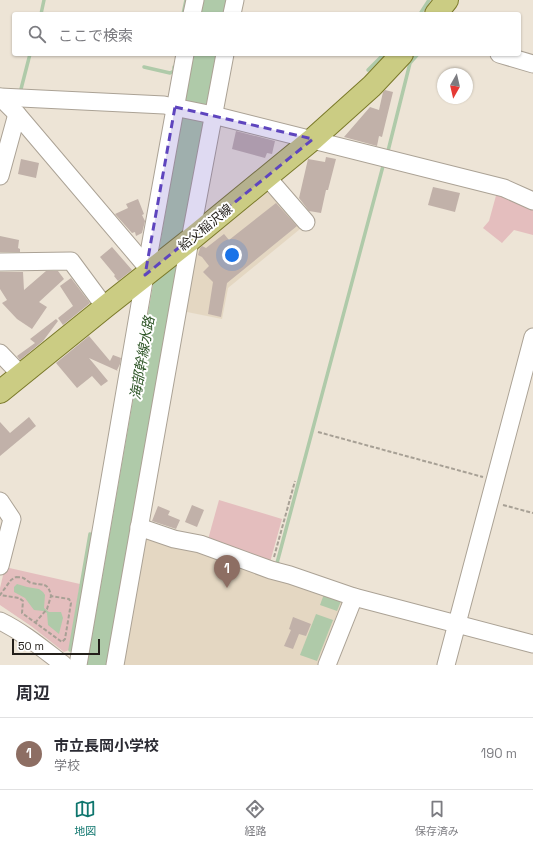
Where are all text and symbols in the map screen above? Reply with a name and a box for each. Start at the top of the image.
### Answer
search box [12,12,521,56]
icon: search [26,23,48,45]
text: ここで検索 [58,26,133,45]
north arrow [437,68,473,104]
street label: 給父稲沢線 [175,200,236,254]
your location [222,245,242,265]
water label: 海部幹線水路 [126,314,158,401]
pin: 1 [214,555,240,588]
scale bar [12,637,100,656]
text: 50 m [18,639,44,653]
text: 周辺 [16,682,50,704]
text: 市立長岡小学校 [54,736,159,755]
text: 1 [26,745,32,762]
text: 190 m [481,745,517,762]
text: 学校 [54,757,80,774]
tab: 地図 [74,798,96,838]
tab: 経路 [244,798,266,838]
tab: 保存済み [415,798,459,838]

